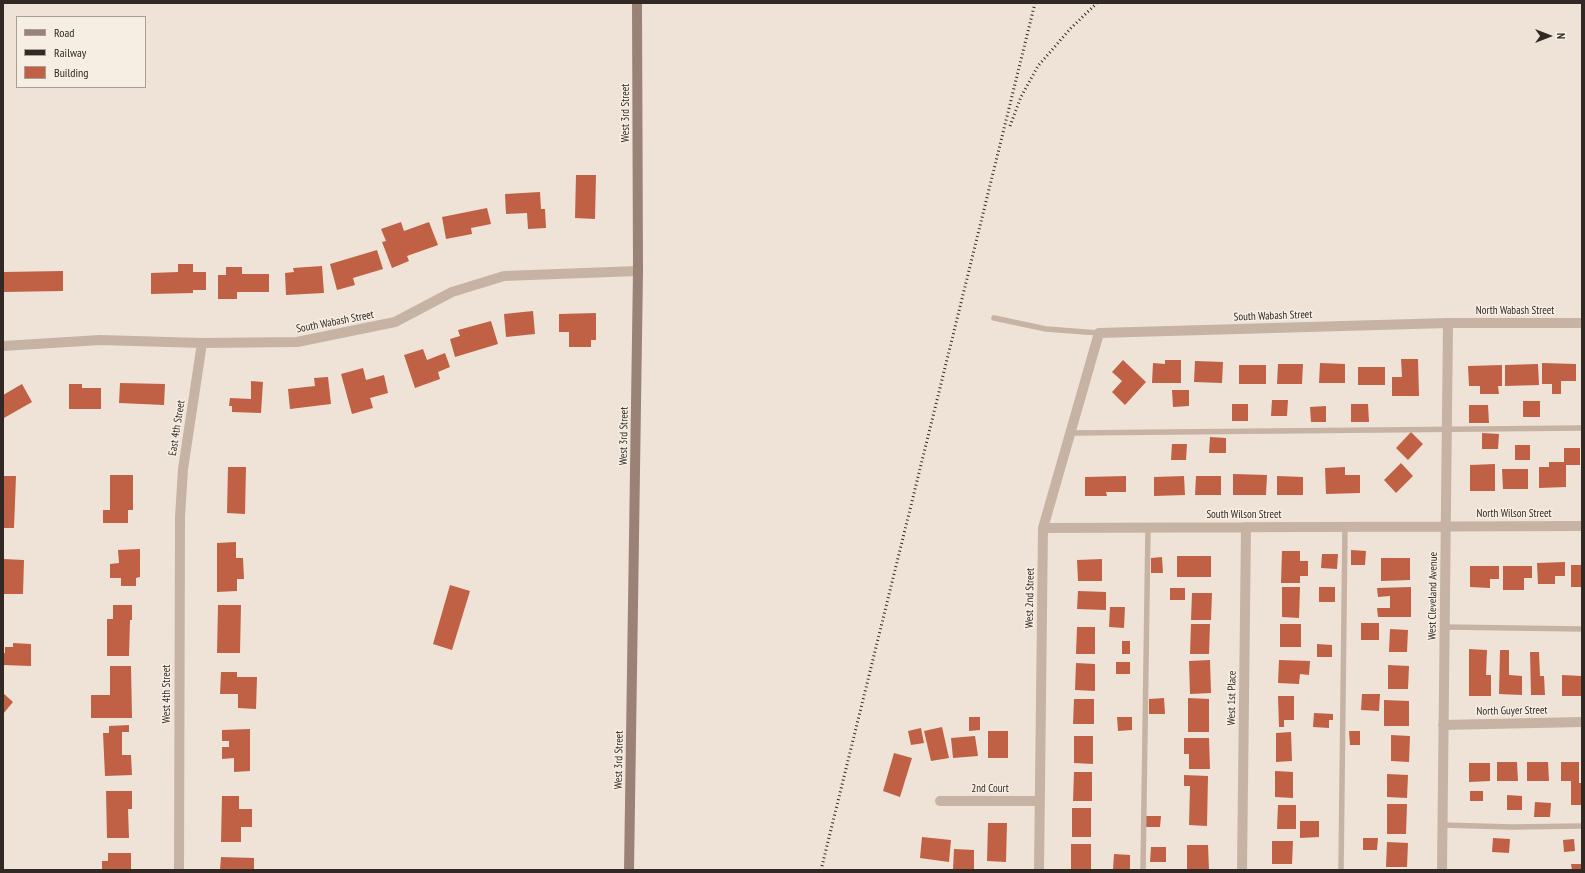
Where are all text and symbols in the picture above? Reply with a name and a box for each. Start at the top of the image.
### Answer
legend [16,16,146,88]
north arrow [1529,16,1569,56]
text: Road [54,25,74,40]
text: N [1554,33,1568,39]
text: Railway [54,45,86,60]
text: Building [54,65,89,80]
street label: West 3rd Street [619,84,633,142]
street label: North Wabash Street [1476,304,1554,318]
street label: South Wabash Street [295,308,375,336]
street label: South Wabash Street [1233,308,1313,324]
street label: East 4th Street [166,399,188,457]
street label: West 3rd Street [617,407,631,465]
street label: North Wilson Street [1477,507,1551,521]
street label: South Wilson Street [1206,508,1282,522]
street label: West Cleveland Avenue [1426,552,1440,640]
street label: West 2nd Street [1023,568,1037,628]
street label: West 4th Street [160,665,174,723]
street label: West 1st Place [1225,670,1239,726]
street label: North Guyer Street [1476,704,1548,718]
street label: West 3rd Street [612,731,626,789]
street label: 2nd Court [971,782,1009,796]

